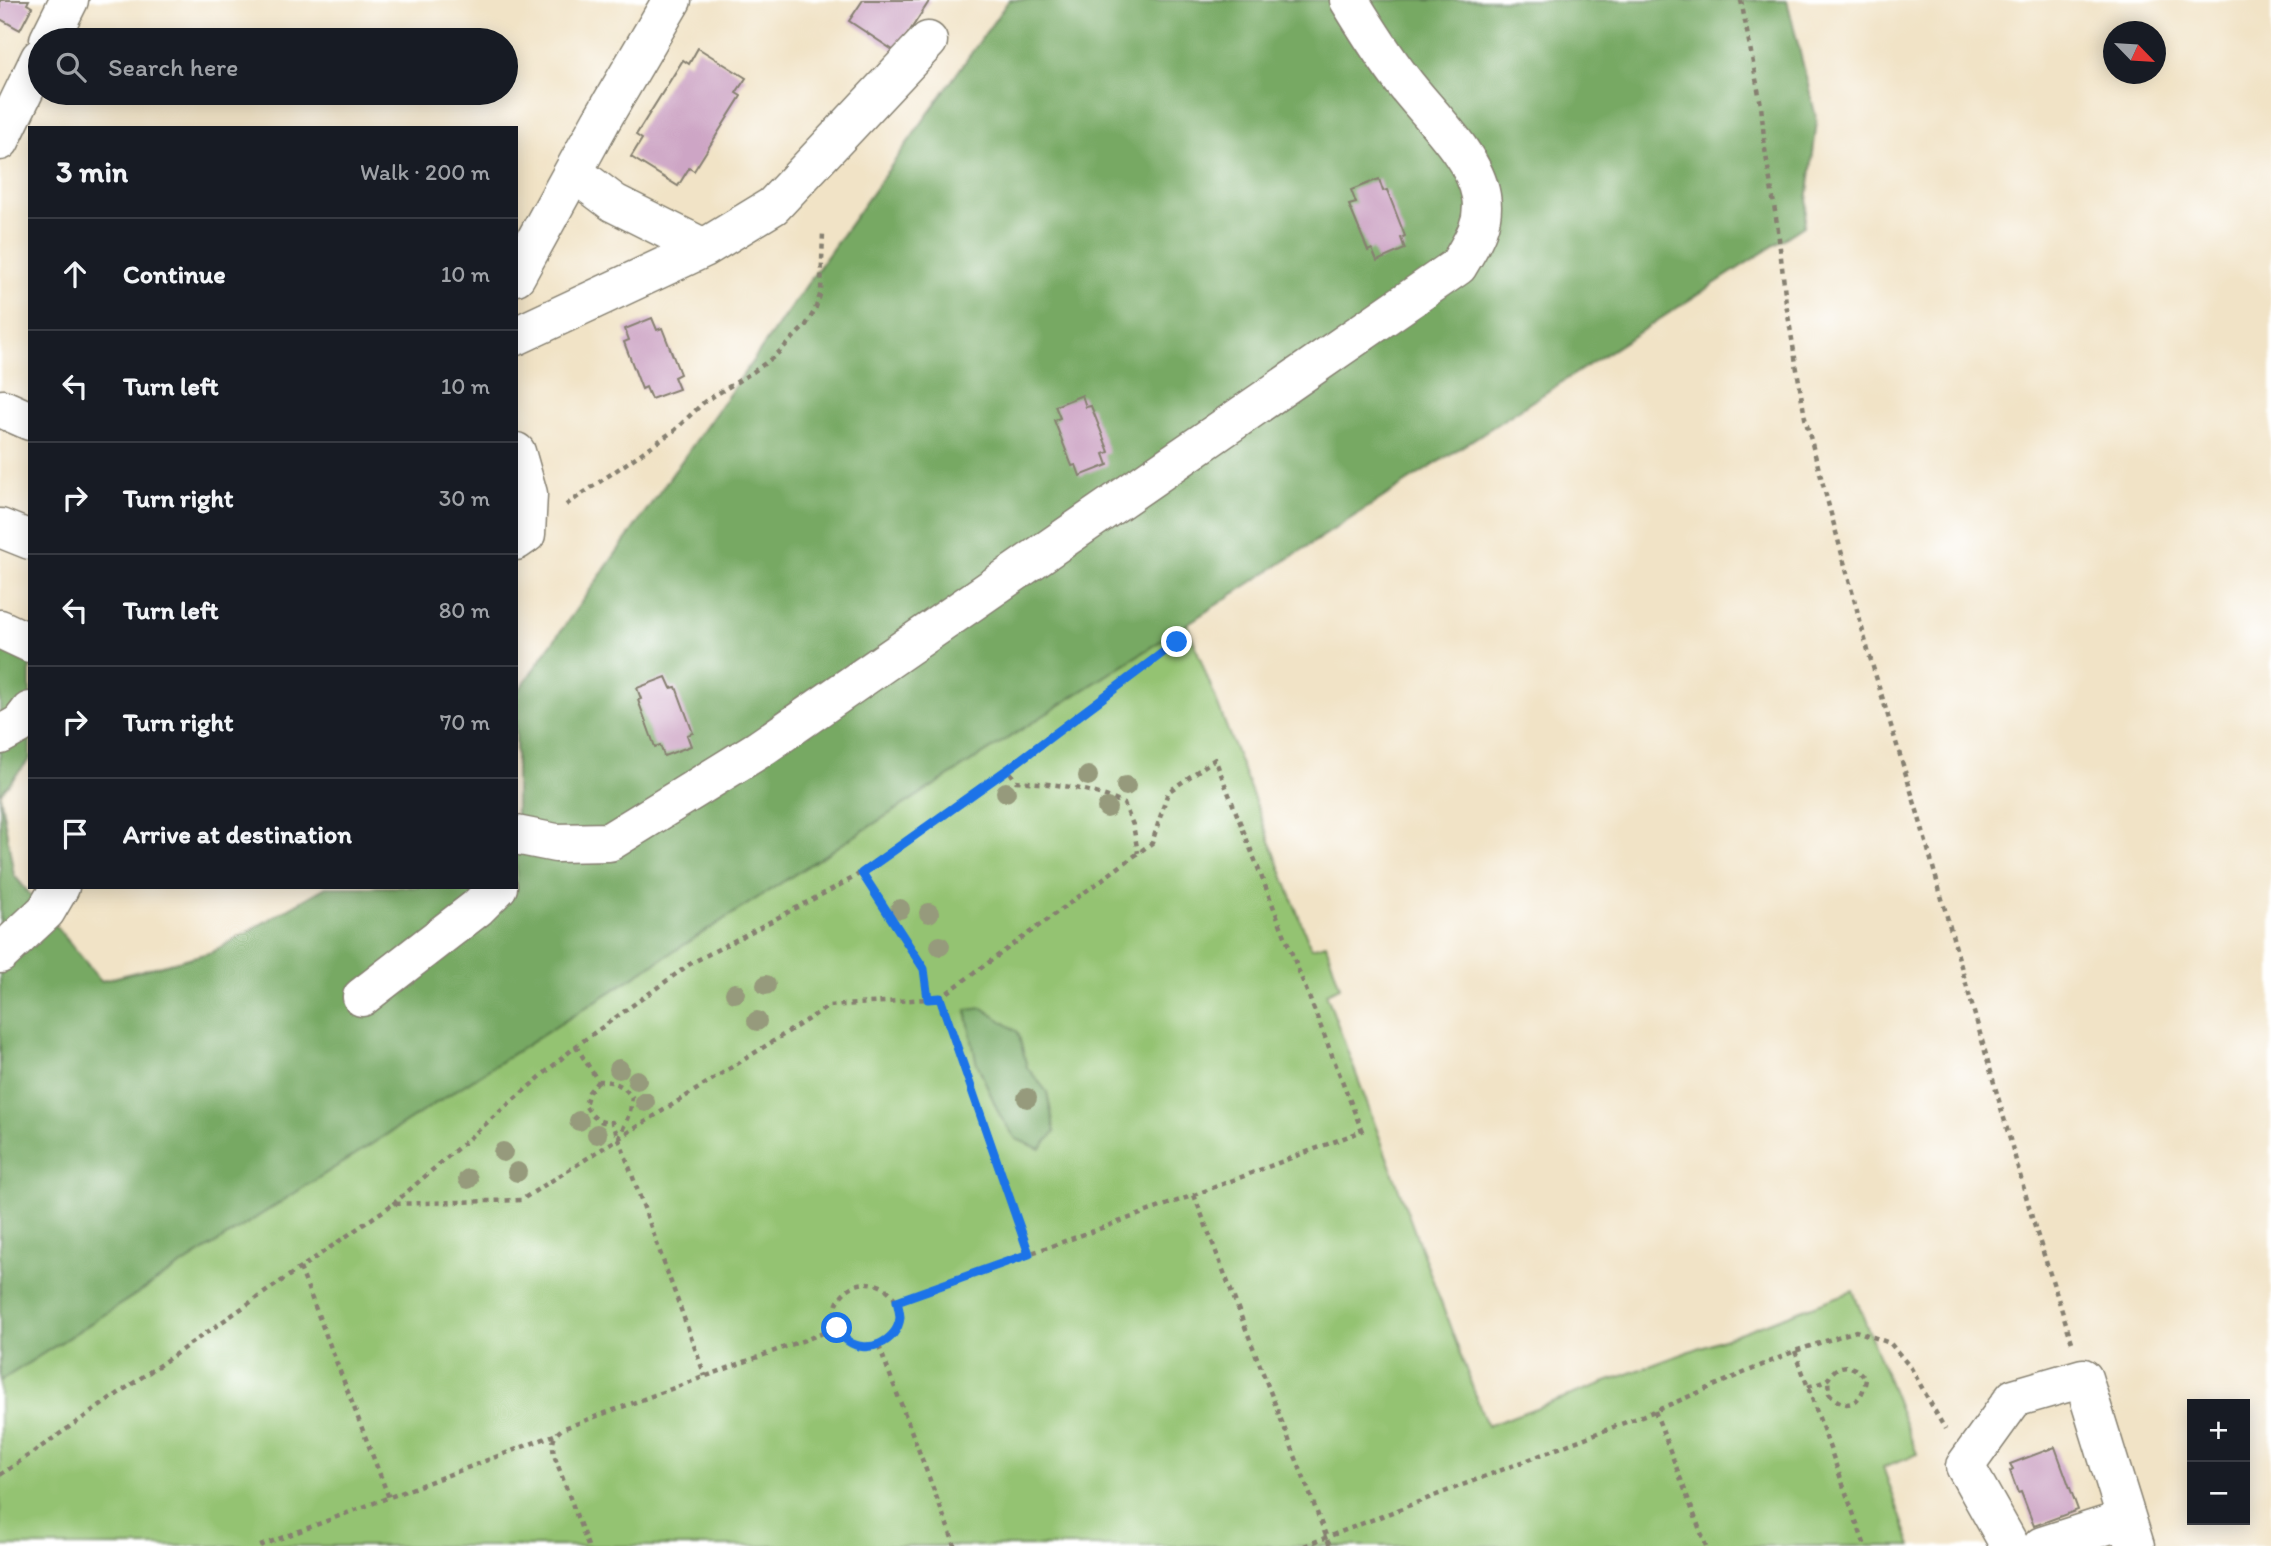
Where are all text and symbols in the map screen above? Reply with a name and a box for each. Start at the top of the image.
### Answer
north arrow [2103,21,2166,84]
search box [28,28,518,105]
icon: search [52,48,90,86]
text: Search here [108,51,238,83]
text: 3 min [56,153,128,190]
text: Walk · 200 m [360,158,490,186]
icon: ahead [56,255,94,293]
text: Continue [123,258,226,290]
text: 10 m [441,260,490,288]
icon: left [56,367,94,405]
text: Turn left [123,370,219,402]
text: 10 m [441,372,490,400]
icon: right [56,479,94,517]
text: Turn right [123,482,234,514]
text: 30 m [439,484,490,512]
icon: left [56,591,94,629]
text: Turn left [123,594,219,626]
text: 80 m [439,596,490,624]
route end [1161,626,1192,657]
icon: right [56,703,94,741]
text: Turn right [123,706,234,738]
text: 70 m [440,708,490,736]
icon: arrive [56,815,94,853]
text: Arrive at destination [123,818,352,850]
route start [821,1312,852,1343]
map controls [2187,1399,2250,1525]
button: + [2187,1399,2250,1462]
button: − [2187,1462,2250,1525]

